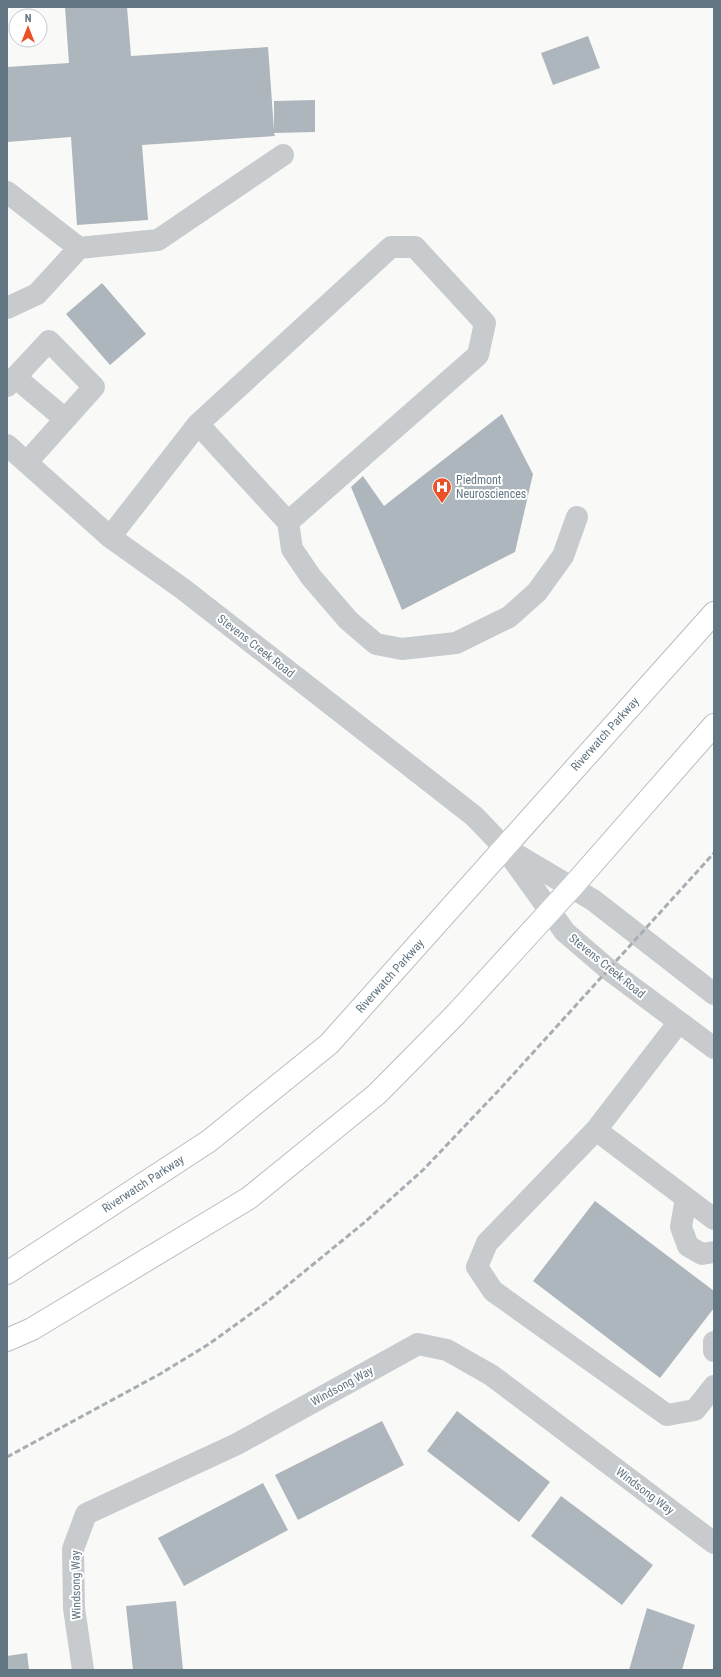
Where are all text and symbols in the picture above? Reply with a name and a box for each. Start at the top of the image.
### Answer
north arrow [8,8,48,48]
text: N [25,12,32,25]
place label: Piedmont Neurosciences [456,473,526,501]
hospital icon: Piedmont Neurosciences [431,476,453,504]
street label: Stevens Creek Road [215,612,297,680]
street label: Riverwatch Parkway [568,694,642,774]
street label: Stevens Creek Road [566,931,648,1001]
street label: Riverwatch Parkway [353,936,427,1016]
street label: Riverwatch Parkway [100,1152,186,1216]
street label: Windsong Way [308,1363,376,1409]
street label: Windsong Way [613,1465,677,1517]
street label: Windsong Way [68,1550,84,1620]

